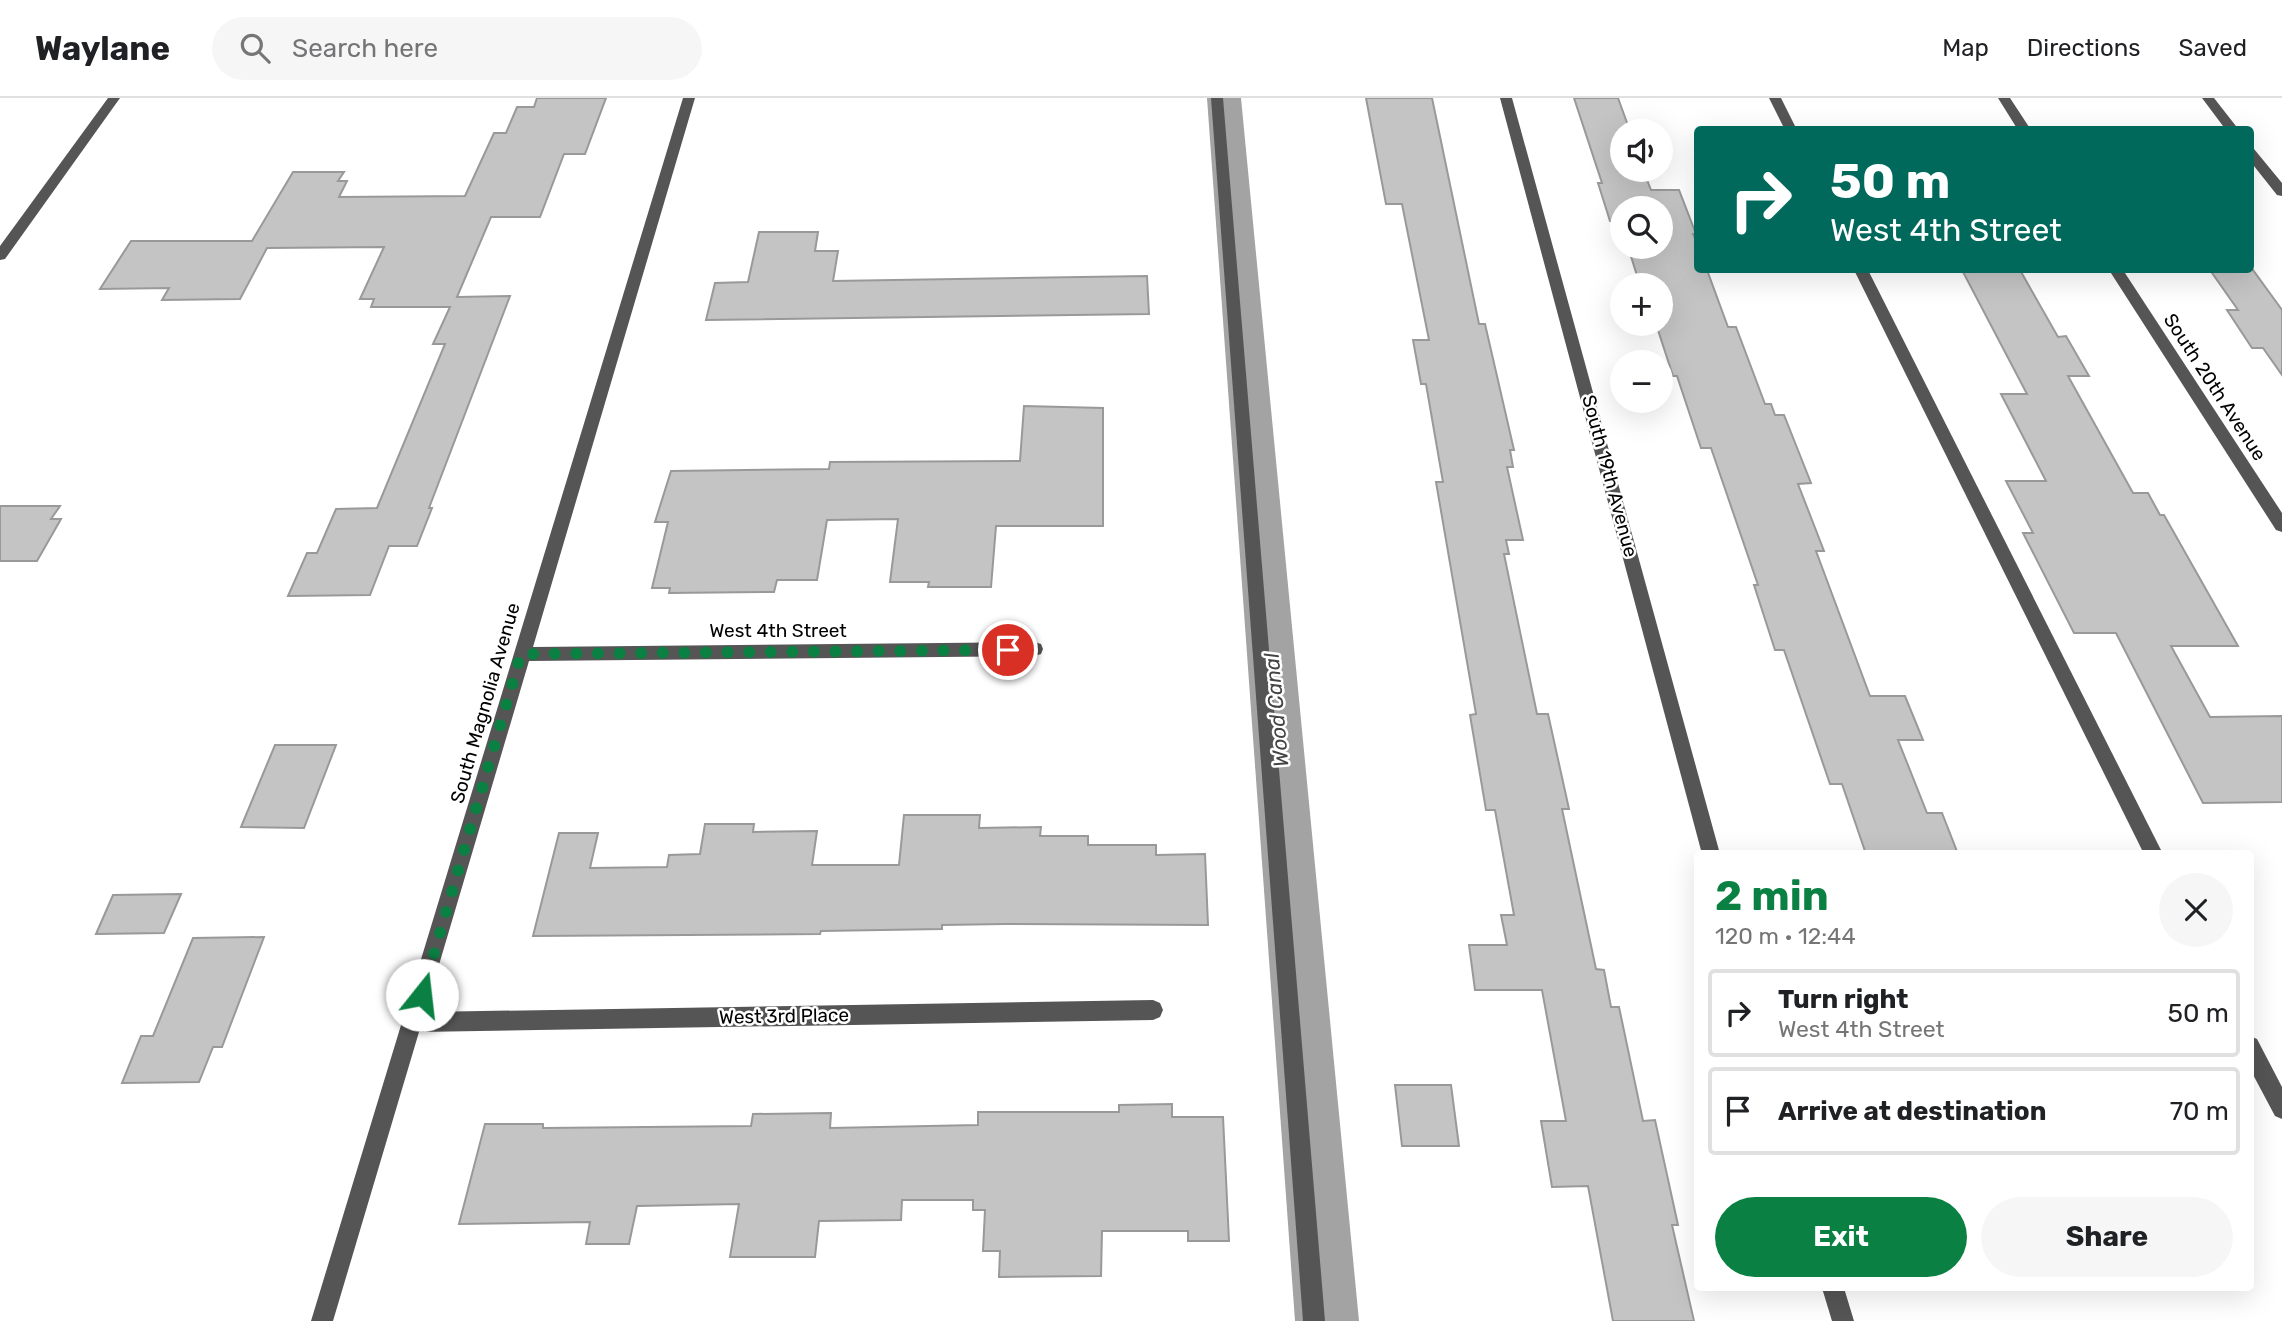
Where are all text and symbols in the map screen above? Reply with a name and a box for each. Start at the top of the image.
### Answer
search box [212,17,702,80]
text: Waylane [35,29,170,68]
icon: search [236,29,274,67]
text: Search here [292,33,438,64]
text: Map [1942,34,1989,62]
text: Directions [2027,34,2140,62]
text: Saved [2178,34,2247,62]
map controls [1610,119,1673,413]
button: sound [1610,119,1673,182]
text: 50 m [1830,152,1950,210]
icon: right [1715,154,1806,245]
button: search [1610,196,1673,259]
text: West 4th Street [1830,211,2062,249]
button: + [1610,273,1673,336]
street label: South 20th Avenue [2159,309,2271,465]
button: − [1610,350,1673,413]
street label: South 19th Avenue [1577,392,1643,560]
street label: South Magnolia Avenue [445,600,525,806]
street label: West 4th Street [709,619,847,642]
pin [978,620,1038,680]
icon: arrive [989,631,1027,669]
water label: Wood Canal [1258,651,1293,768]
text: 2 min [1715,871,1829,921]
button: close [2159,873,2233,947]
text: 120 m · 12:44 [1715,922,1856,950]
position arrow [385,958,459,1032]
text: Turn right [1778,984,1908,1015]
icon: right [1719,994,1757,1032]
text: 50 m [2168,998,2229,1029]
street label: West 3rd Place [719,1003,849,1029]
text: West 4th Street [1778,1015,1945,1043]
icon: arrive [1719,1092,1757,1130]
text: Arrive at destination [1778,1096,2046,1127]
text: 70 m [2170,1096,2229,1127]
button: Exit [1715,1197,1967,1277]
button: Share [1981,1197,2233,1277]

